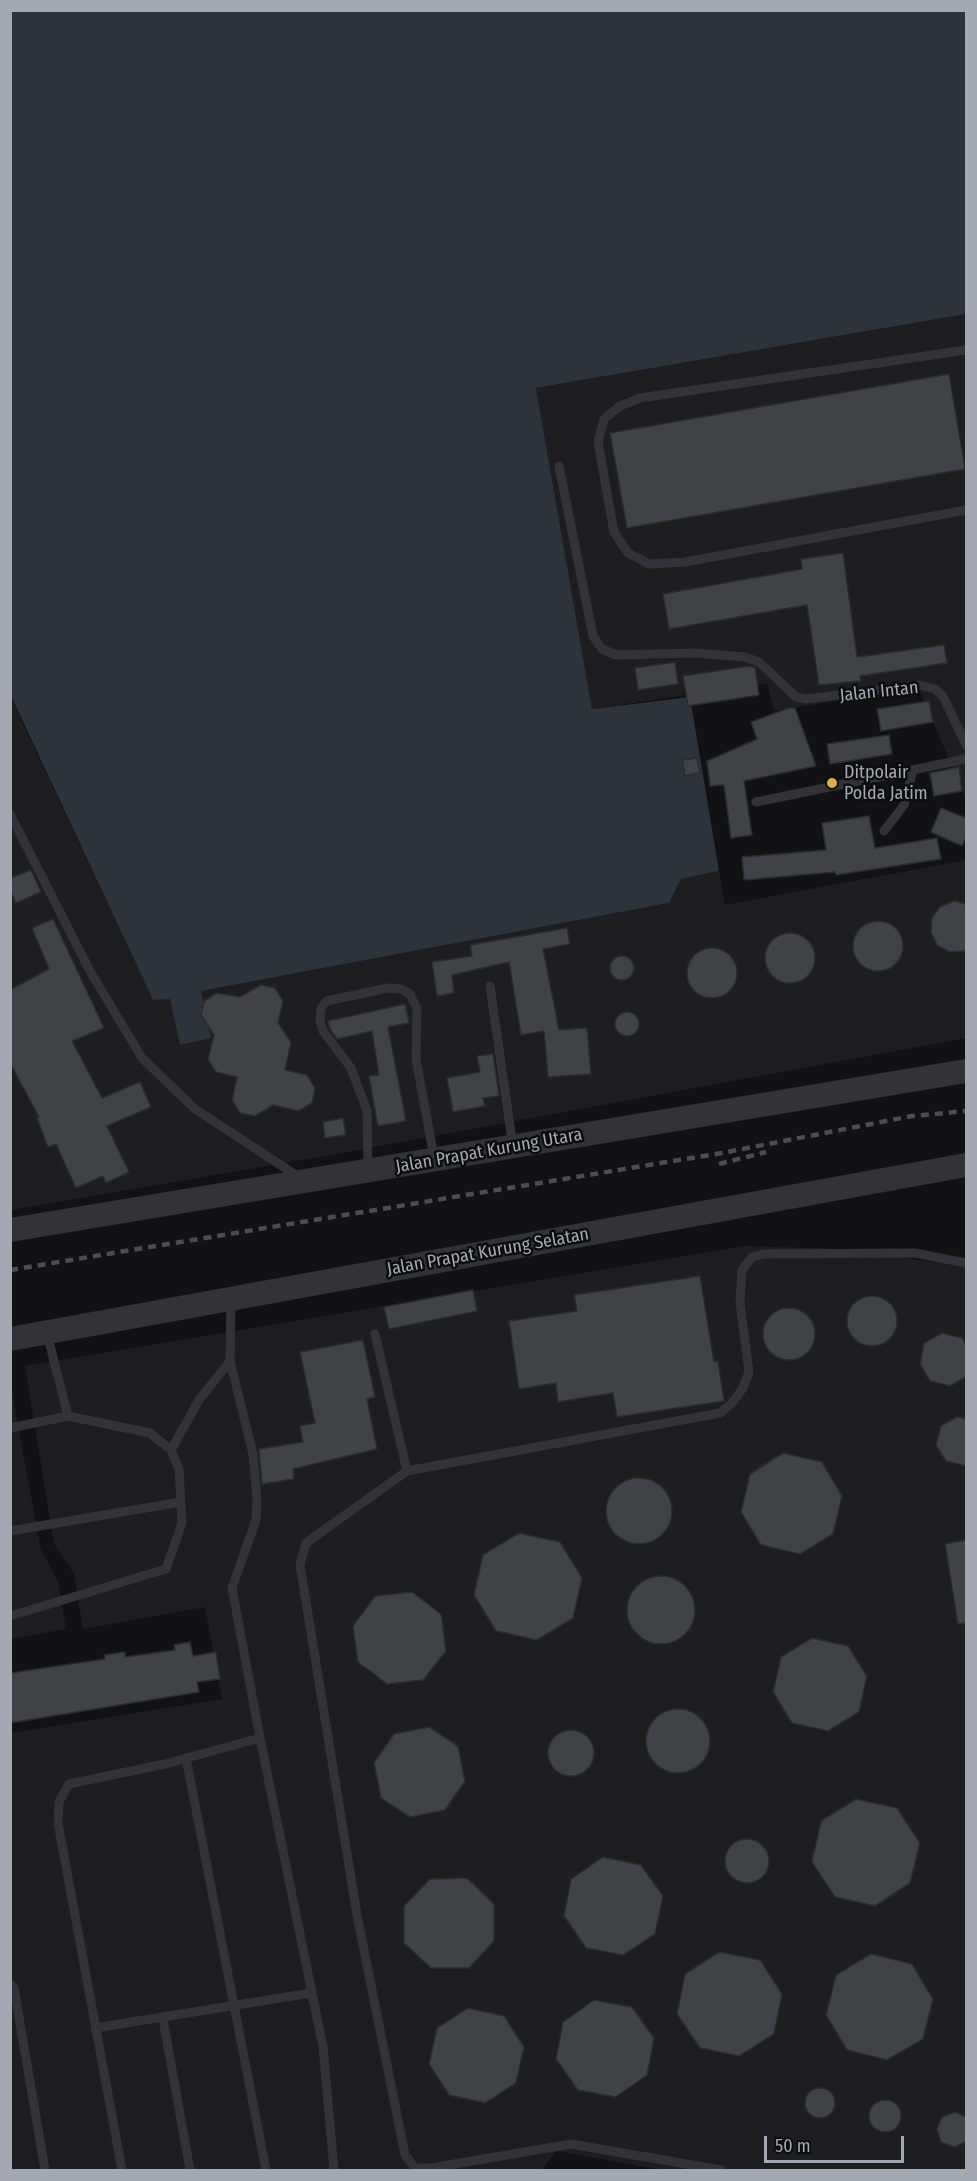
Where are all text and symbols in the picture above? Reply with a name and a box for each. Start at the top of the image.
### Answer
street label: Jalan Intan [839,677,919,707]
place label: Ditpolair Polda Jatim [844,762,928,804]
marker: Ditpolair Polda Jatim [825,776,839,790]
street label: Jalan Prapat Kurung Utara [394,1124,584,1178]
street label: Jalan Prapat Kurung Selatan [385,1224,591,1280]
scale bar [767,2124,906,2162]
text: 50 m [775,2135,811,2157]

